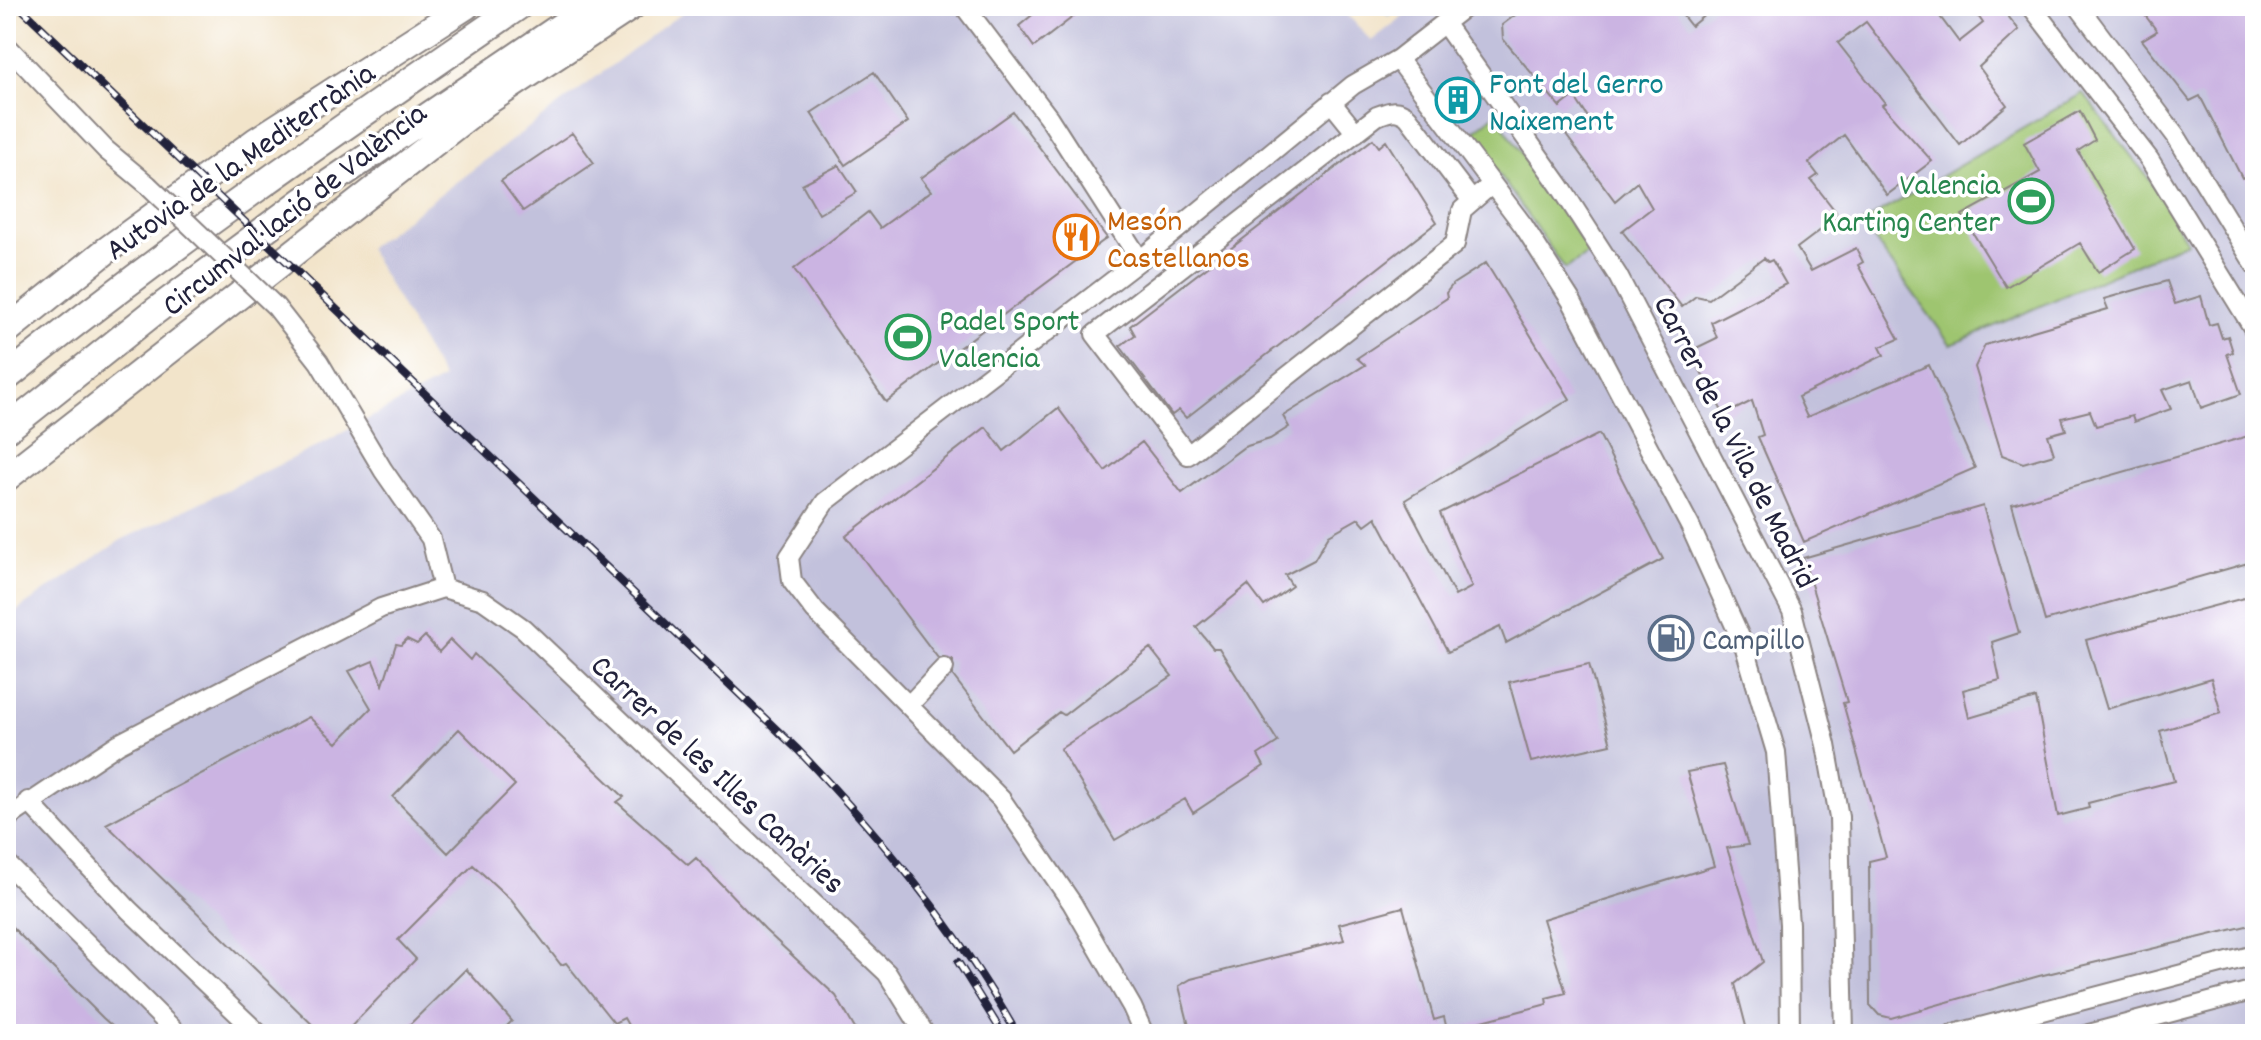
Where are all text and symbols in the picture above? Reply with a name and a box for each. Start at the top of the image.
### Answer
street label: Autovia de la Mediterrània [98,53,387,275]
place label: Font del Gerro Naixement [1489,64,1664,147]
building icon: Font del Gerro Naixement [1434,76,1482,124]
street label: Circumval·lació de València [154,93,439,330]
place label: Valencia Karting Center [1822,165,2001,248]
sports icon: Valencia Karting Center [2007,177,2055,225]
place label: Mesón Castellanos [1107,201,1250,284]
restaurant icon: Mesón Castellanos [1052,213,1100,261]
street label: Carrer de la Vila de Madrid [1639,289,1826,598]
place label: Padel Sport Valencia [939,301,1080,384]
sports icon: Padel Sport Valencia [884,313,932,361]
fuel station icon: Campillo [1647,614,1695,662]
place label: Campillo [1702,620,1805,666]
street label: Carrer de les Illes Canàries [578,646,853,907]

